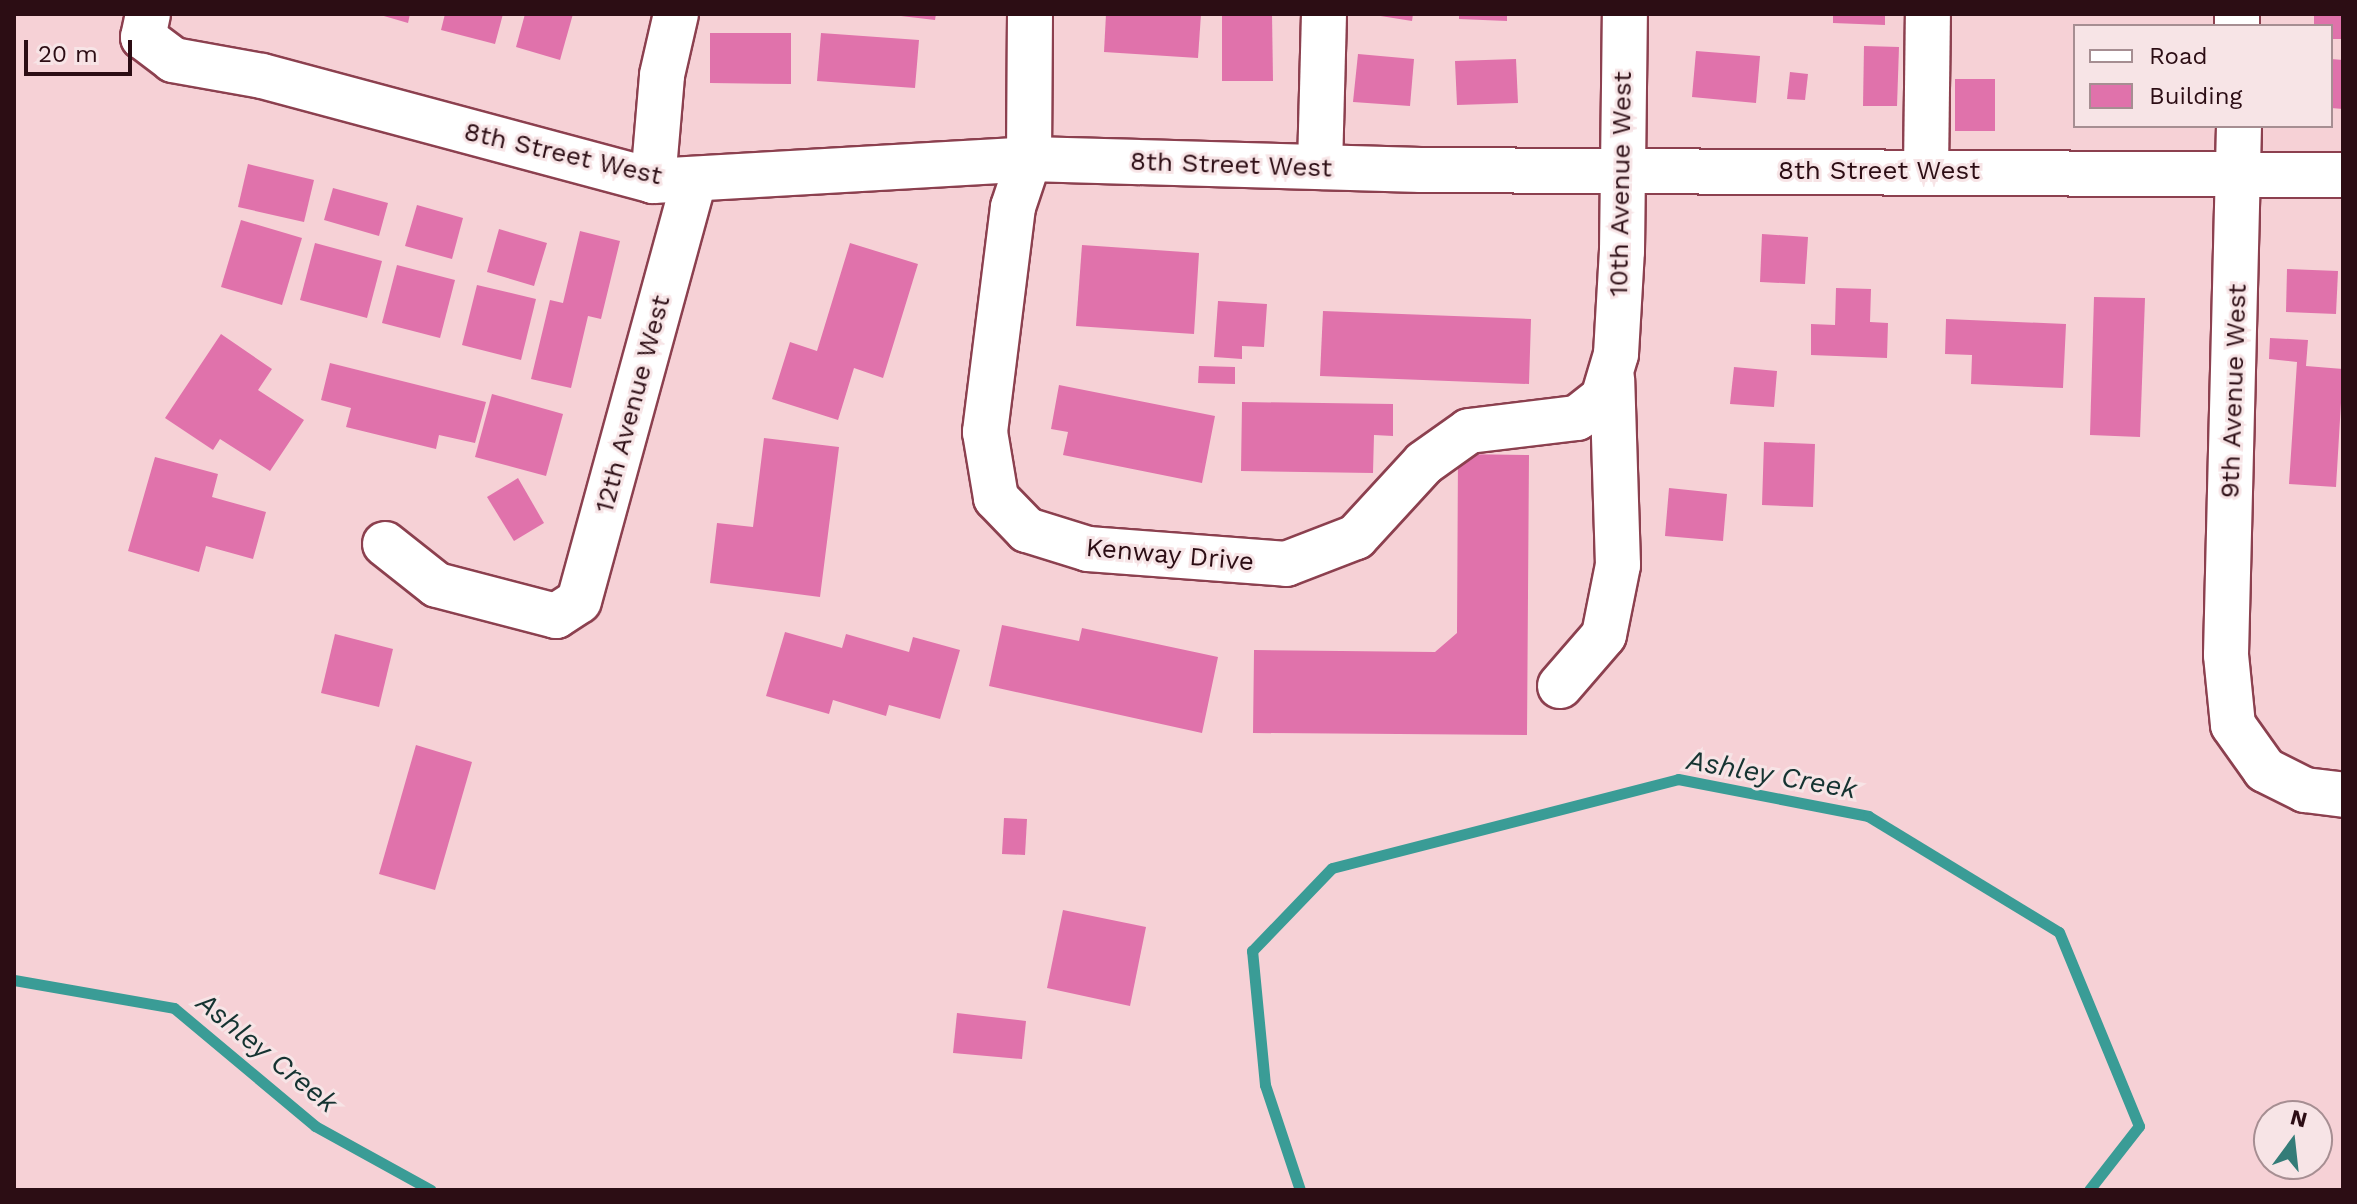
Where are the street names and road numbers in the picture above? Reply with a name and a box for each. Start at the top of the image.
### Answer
street label: 10th Avenue West [1603,70,1639,298]
street label: 8th Street West [461,116,665,192]
street label: 8th Street West [1129,146,1333,184]
street label: 8th Street West [1778,155,1980,187]
street label: 9th Avenue West [2215,282,2253,500]
street label: 12th Avenue West [589,291,677,517]
street label: Kenway Drive [1084,532,1256,578]

